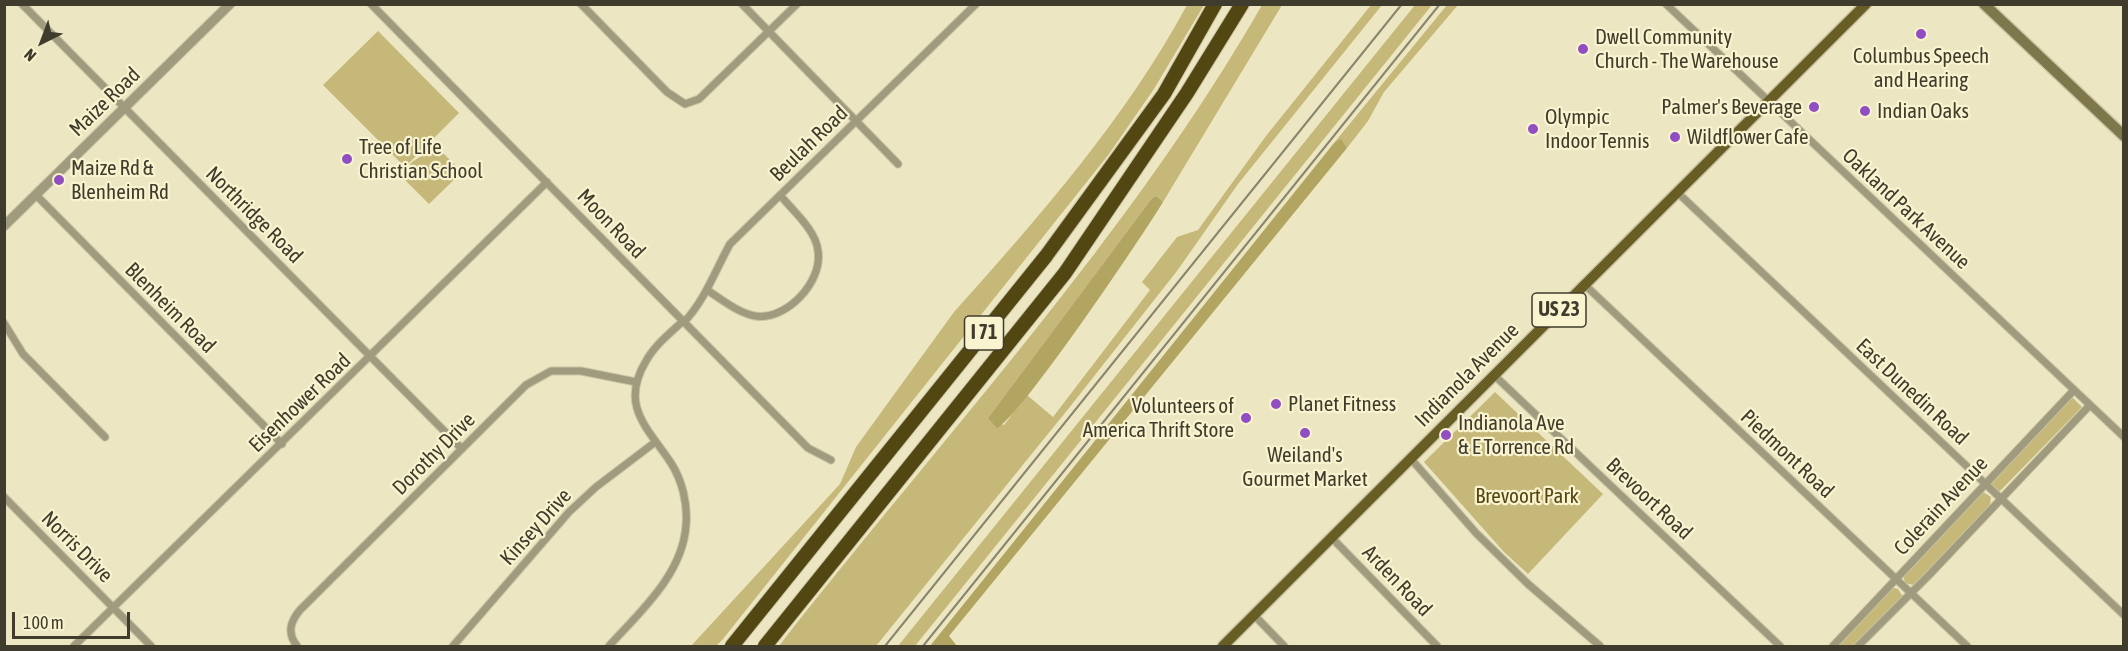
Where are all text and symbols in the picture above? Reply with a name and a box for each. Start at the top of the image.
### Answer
north arrow [12,12,72,72]
place label: Dwell Community Church - The Warehouse [1595,24,1779,74]
marker: Columbus Speech and Hearing [1914,27,1928,41]
marker: Dwell Community Church - The Warehouse [1576,42,1590,56]
place label: Columbus Speech and Hearing [1853,43,1989,93]
text: N [20,46,39,65]
street label: Maize Road [64,62,146,142]
place label: Palmer's Beverage [1661,94,1802,120]
place label: Indian Oaks [1877,98,1969,124]
marker: Palmer's Beverage [1807,100,1821,114]
street label: Beulah Road [765,101,853,187]
place label: Olympic Indoor Tennis [1545,104,1649,154]
marker: Indian Oaks [1858,104,1872,118]
marker: Olympic Indoor Tennis [1526,122,1540,136]
place label: Wildflower Cafe [1687,124,1809,150]
marker: Wildflower Cafe [1668,130,1682,144]
place label: Tree of Life Christian School [359,134,483,184]
street label: Oakland Park Avenue [1837,143,1975,275]
marker: Tree of Life Christian School [340,152,354,166]
place label: Maize Rd & Blenheim Rd [71,155,169,205]
street label: Northridge Road [200,161,308,269]
marker: Maize Rd & Blenheim Rd [52,173,66,187]
street label: Moon Road [572,184,650,264]
street label: Blenheim Road [119,257,221,359]
road number: US 23 [1532,293,1586,327]
road number: I 71 [964,316,1004,350]
street label: Indianola Avenue [1410,318,1524,432]
street label: East Dunedin Road [1851,334,1973,450]
street label: Eisenhower Road [244,348,356,458]
place label: Planet Fitness [1288,391,1396,417]
place label: Volunteers of America Thrift Store [1083,393,1234,443]
marker: Planet Fitness [1269,397,1283,411]
street label: Piedmont Road [1735,404,1839,504]
street label: Dorothy Drive [388,408,480,500]
place label: Indianola Ave & E Torrence Rd [1458,410,1574,460]
marker: Volunteers of America Thrift Store [1239,411,1253,425]
marker: Weiland's Gourmet Market [1298,426,1312,440]
marker: Indianola Ave & E Torrence Rd [1439,428,1453,442]
place label: Weiland's Gourmet Market [1242,442,1368,492]
street label: Colerain Avenue [1889,451,1993,561]
street label: Brevoort Road [1601,453,1697,545]
park label: Brevoort Park [1475,483,1579,509]
street label: Kinsey Drive [495,484,577,570]
street label: Norris Drive [36,506,118,588]
street label: Arden Road [1357,540,1437,622]
scale bar [15,600,134,638]
text: 100 m [23,612,64,633]

